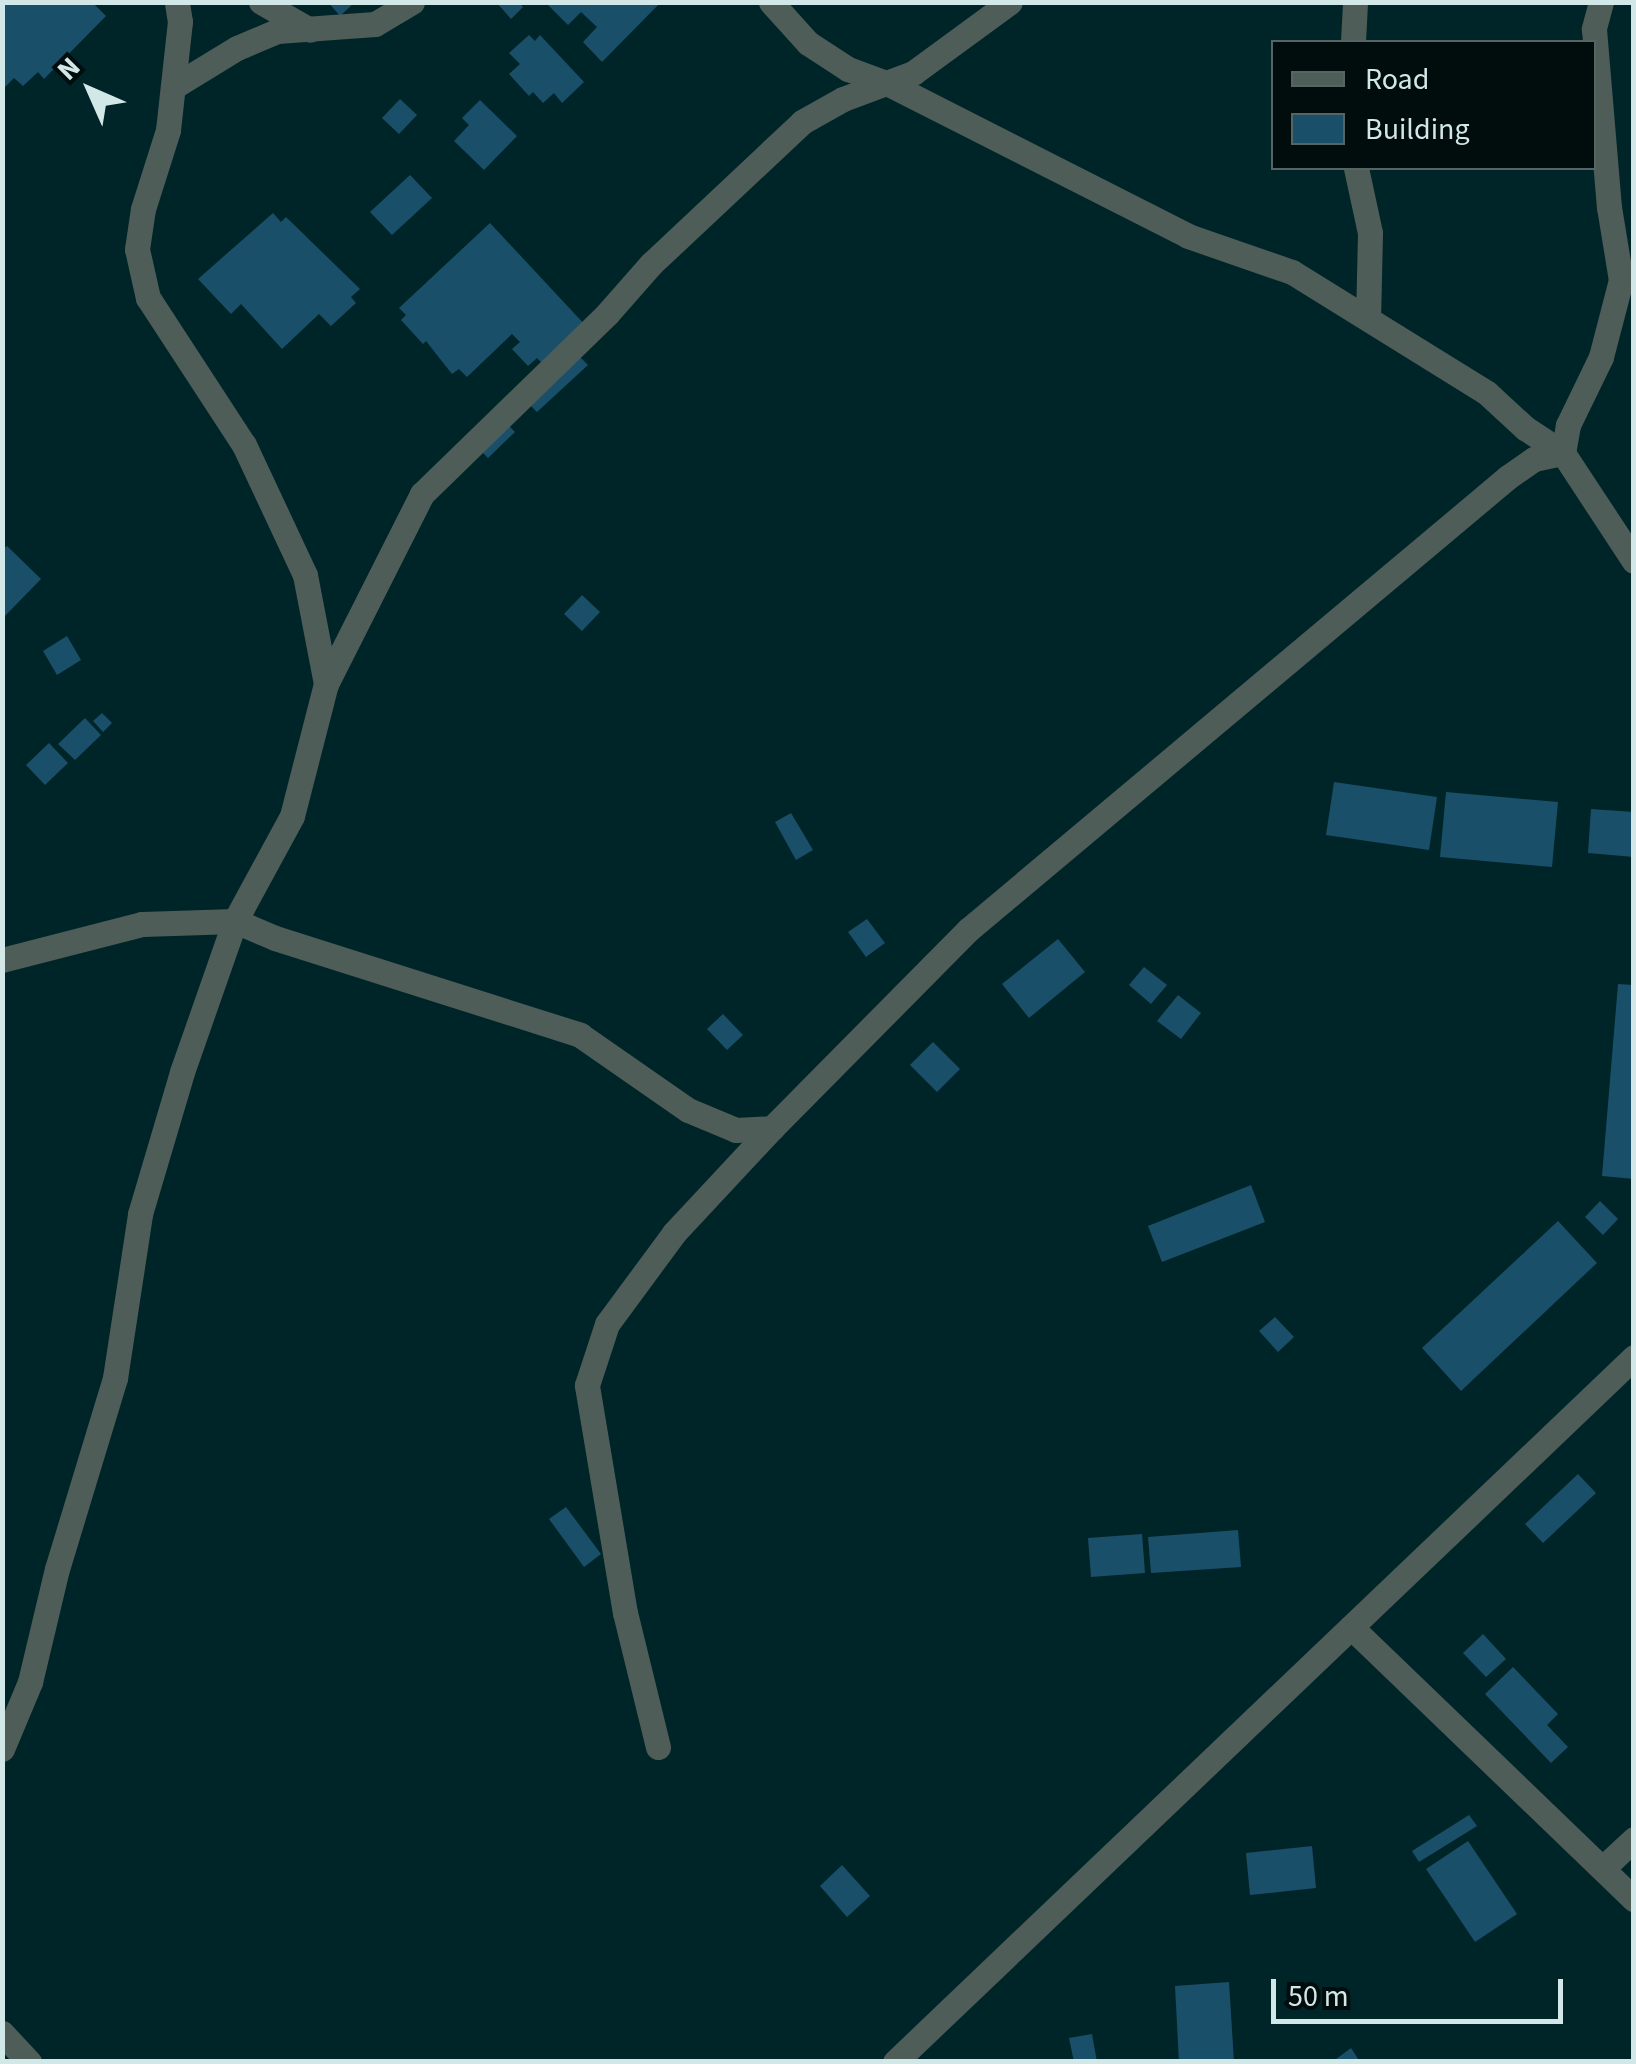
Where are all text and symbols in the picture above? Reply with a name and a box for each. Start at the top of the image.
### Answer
north arrow [40,40,140,140]
legend [1271,40,1596,170]
text: N [48,48,90,90]
text: Road [1365,58,1429,101]
text: Building [1365,108,1470,151]
scale bar [1276,1959,1568,2021]
text: 50 m [1288,1975,1349,2018]

